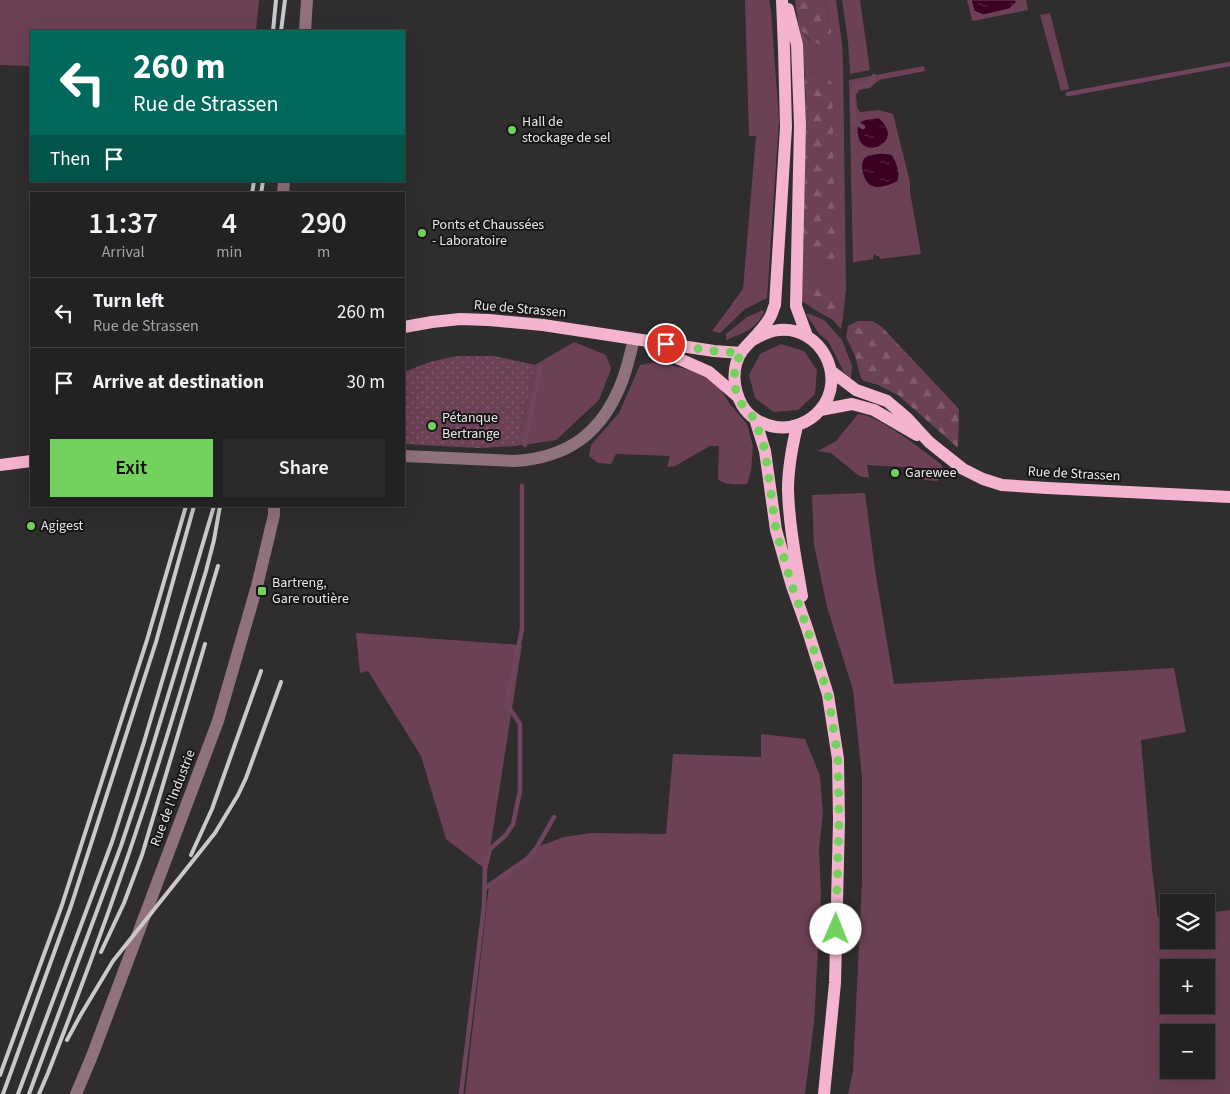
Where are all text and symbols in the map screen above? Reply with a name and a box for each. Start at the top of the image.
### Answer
text: 260 m [133,42,225,92]
icon: left [50,50,115,115]
text: Rue de Strassen [133,88,279,120]
place label: Hall de stockage de sel [522,112,611,148]
marker: Hall de stockage de sel [506,124,518,136]
icon: arrive [100,145,128,173]
text: Then [50,146,90,173]
text: 11:37 [88,202,158,245]
text: 4 [222,202,237,245]
text: 290 [301,202,347,245]
place label: Ponts et Chaussées - Laboratoire [432,215,544,251]
marker: Ponts et Chaussées - Laboratoire [416,227,428,239]
text: Arrival [102,241,145,263]
text: min [216,241,242,263]
text: m [317,241,330,263]
text: Turn left [93,288,164,315]
street label: Rue de Strassen [473,295,567,323]
icon: left [50,299,78,327]
text: 260 m [337,299,385,326]
text: Rue de Strassen [93,315,199,337]
pin [645,323,687,365]
icon: arrive [652,330,680,358]
icon: arrive [50,369,78,397]
text: Arrive at destination [93,369,264,396]
text: 30 m [347,369,385,396]
place label: Pétanque Bertrange [442,408,500,444]
marker: Pétanque Bertrange [426,420,438,432]
button: Exit [50,439,213,497]
button: Share [223,439,385,497]
street label: Rue de Strassen [1027,462,1121,486]
place label: Garewee [905,463,956,483]
marker: Garewee [889,467,901,479]
place label: Agigest [41,516,83,536]
marker: Agigest [25,520,37,532]
place label: Bartreng, Gare routière [272,573,349,609]
marker: Bartreng, Gare routière [256,585,268,597]
street label: Rue de l'Industrie [145,747,201,849]
map controls [1160,894,1215,1079]
button: layers [1160,894,1215,949]
position arrow [809,902,861,954]
button: + [1160,959,1215,1014]
button: − [1160,1024,1215,1079]

